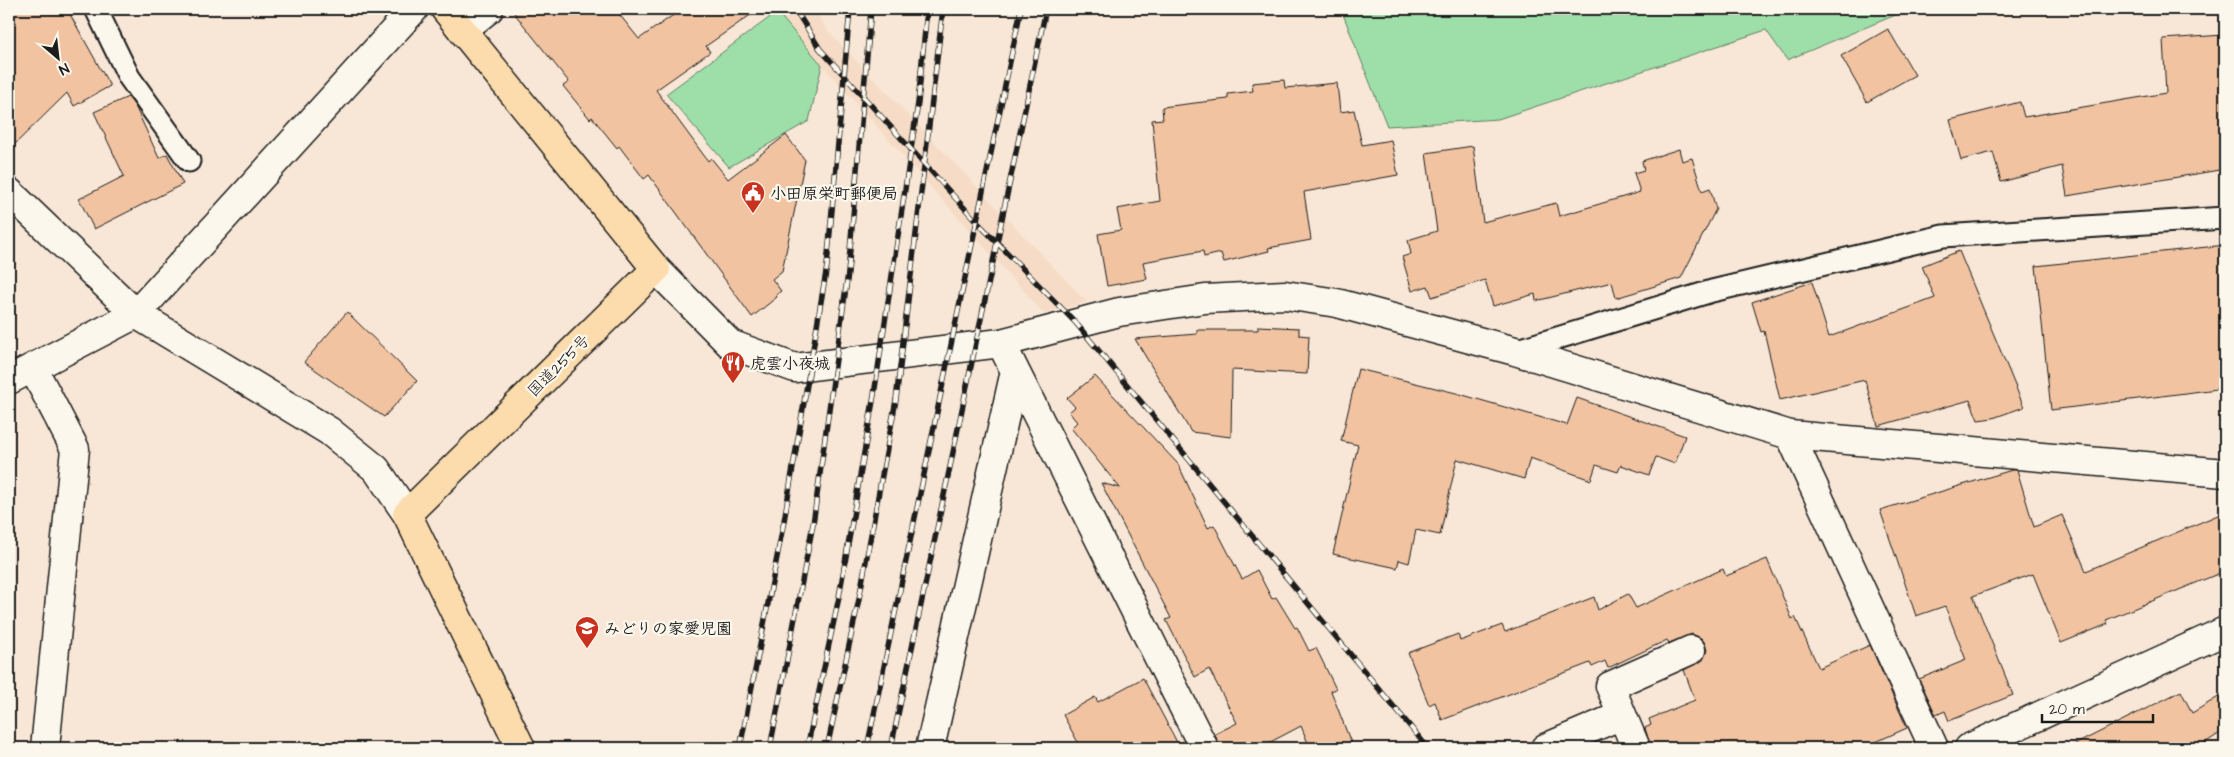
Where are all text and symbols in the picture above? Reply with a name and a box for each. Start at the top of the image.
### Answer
north arrow [32,32,82,82]
text: N [55,58,72,80]
public building icon: 小田原栄町郵便局 [740,180,766,214]
place label: 小田原栄町郵便局 [770,183,898,205]
street label: 国道255号 [523,330,595,402]
restaurant icon: 虎雲小夜城 [720,350,746,384]
place label: 虎雲小夜城 [750,353,830,375]
school or university icon: みどりの家愛児園 [574,615,600,649]
place label: みどりの家愛児園 [604,618,732,640]
scale bar [2042,692,2153,724]
text: 20 m [2049,699,2085,720]

